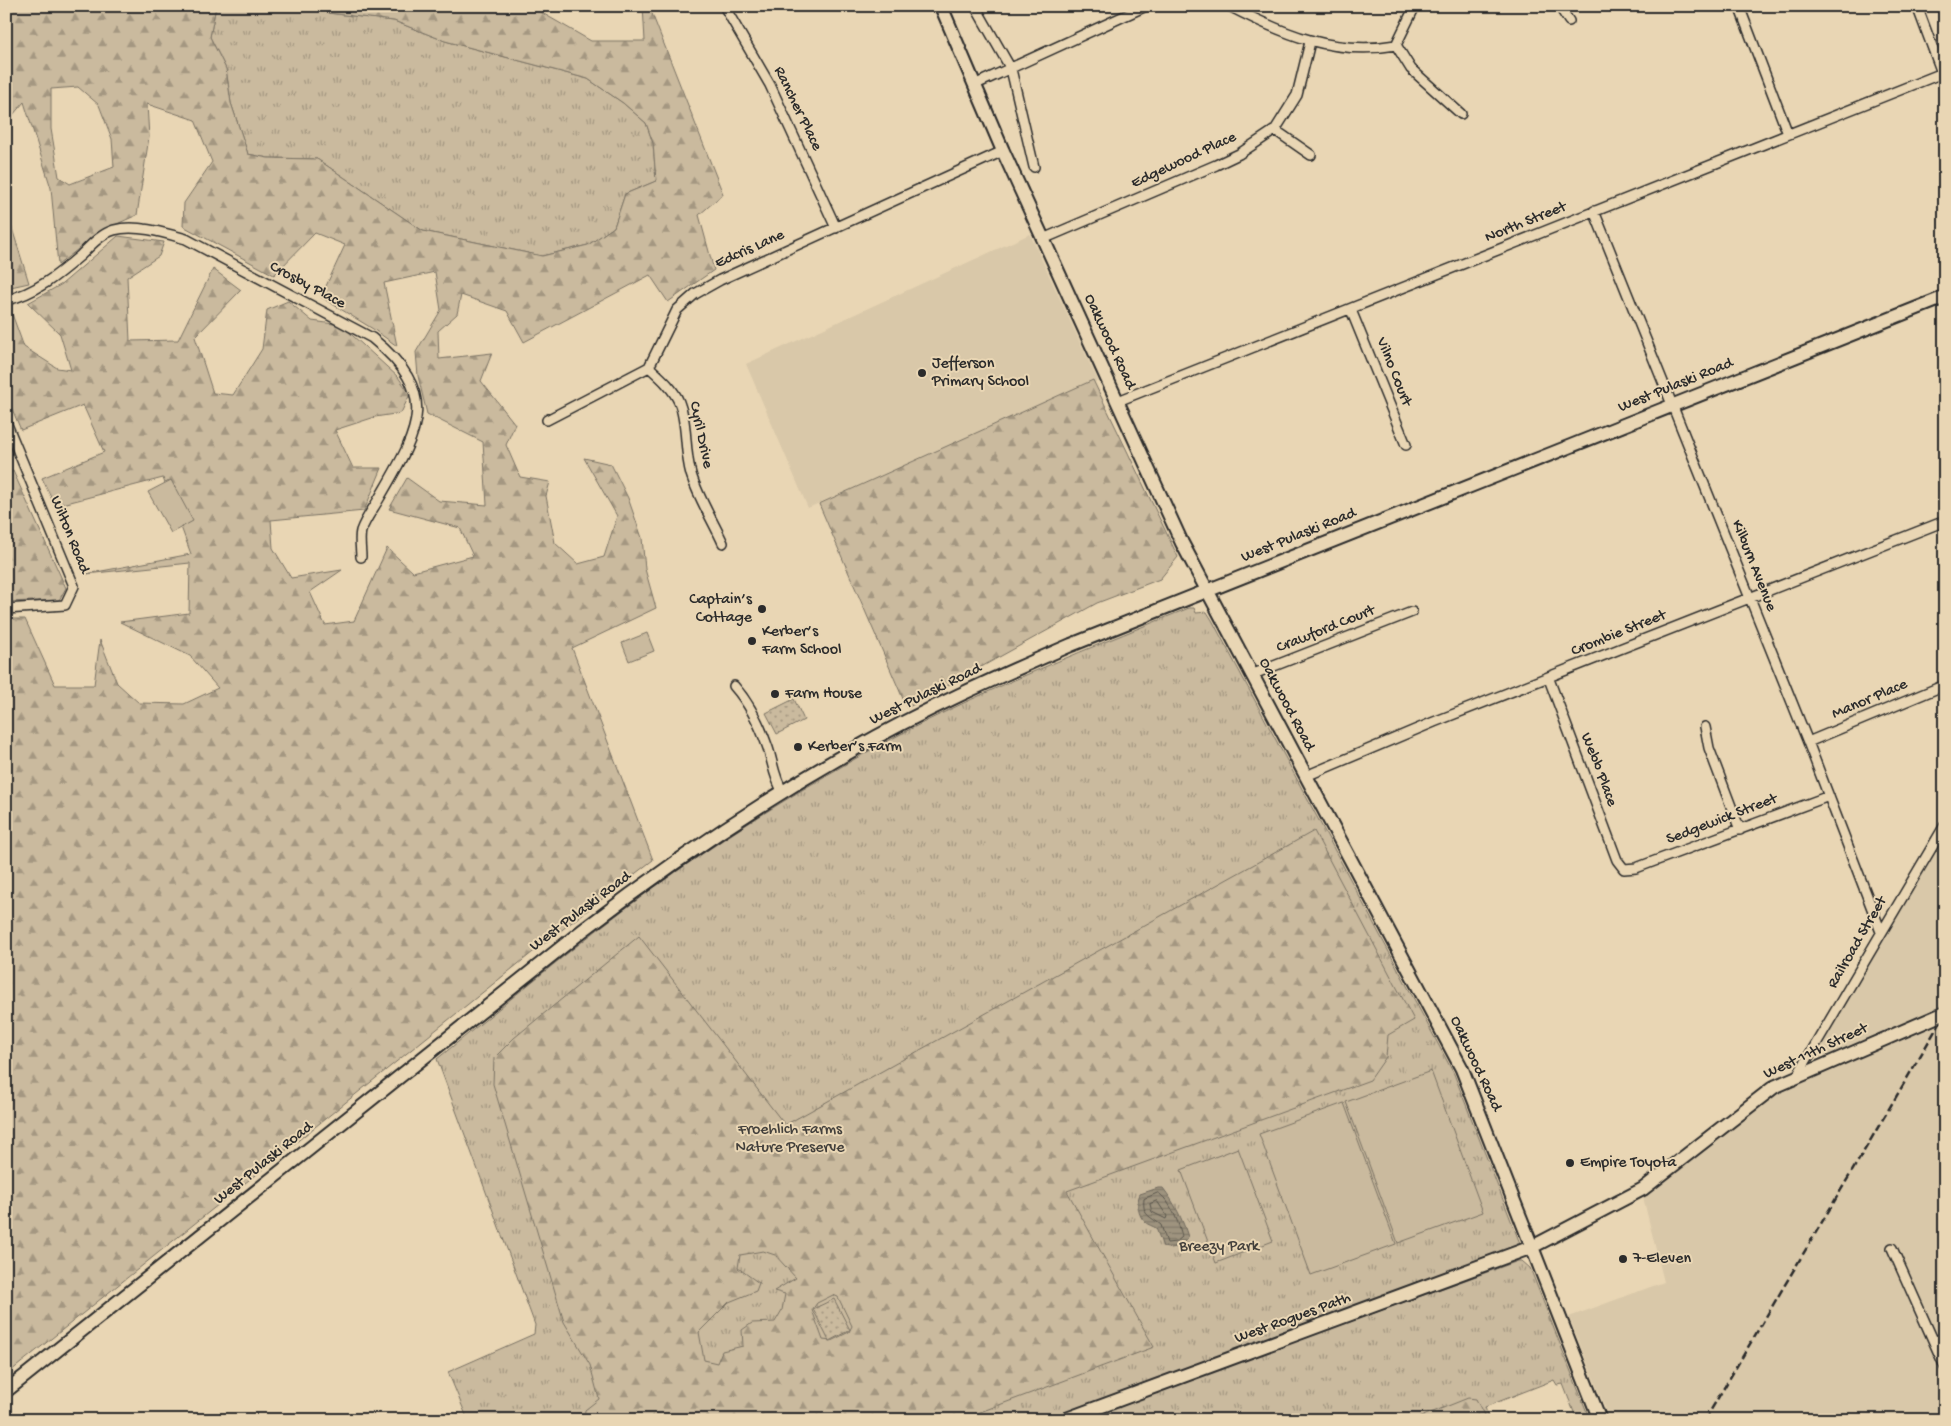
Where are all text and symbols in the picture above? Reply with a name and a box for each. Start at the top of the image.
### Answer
street label: Rancher Place [768,64,826,155]
street label: Edgewood Place [1128,128,1240,194]
street label: North Street [1483,198,1571,248]
street label: Edcris Lane [712,226,788,274]
street label: Crosby Place [266,258,349,314]
street label: Oakwood Road [1079,291,1140,394]
street label: Vilno Court [1370,334,1416,410]
street label: West Pulaski Road [1616,354,1738,418]
place label: Jefferson Primary School [931,355,1029,392]
marker: Jefferson Primary School [916,367,928,379]
street label: Cyril Drive [684,400,717,471]
street label: Wilton Road [45,494,94,578]
street label: West Pulaski Road [1239,504,1361,568]
street label: Kilburn Avenue [1726,518,1780,615]
place label: Captain’s Cottage [689,591,753,628]
street label: Crawford Court [1274,601,1379,658]
marker: Captain’s Cottage [756,603,768,615]
street label: Crombie Street [1569,606,1671,662]
place label: Kerber’s Farm School [761,623,841,660]
marker: Kerber’s Farm School [746,635,758,647]
street label: Oakwood Road [1253,655,1319,756]
street label: West Pulaski Road [867,659,986,730]
street label: Manor Place [1829,675,1911,724]
place label: Farm House [784,685,863,704]
marker: Farm House [769,688,781,700]
street label: Webb Place [1575,730,1621,810]
place label: Kerber’s Farm [808,738,903,757]
marker: Kerber’s Farm [792,741,804,753]
street label: Sedgewick Street [1664,790,1782,850]
street label: West Pulaski Road [527,867,637,956]
street label: Railroad Street [1824,892,1893,992]
street label: Oakwood Road [1445,1013,1506,1116]
street label: West 11th Street [1761,1019,1872,1084]
street label: West Pulaski Road [211,1117,319,1210]
park label: Froehlich Farms Nature Preserve [736,1121,845,1158]
place label: Empire Toyota [1580,1154,1678,1173]
marker: Empire Toyota [1564,1157,1576,1169]
park label: Breezy Park [1178,1238,1261,1257]
place label: 7-Eleven [1632,1250,1691,1269]
marker: 7-Eleven [1617,1253,1629,1265]
street label: West Rogues Path [1232,1289,1354,1349]

